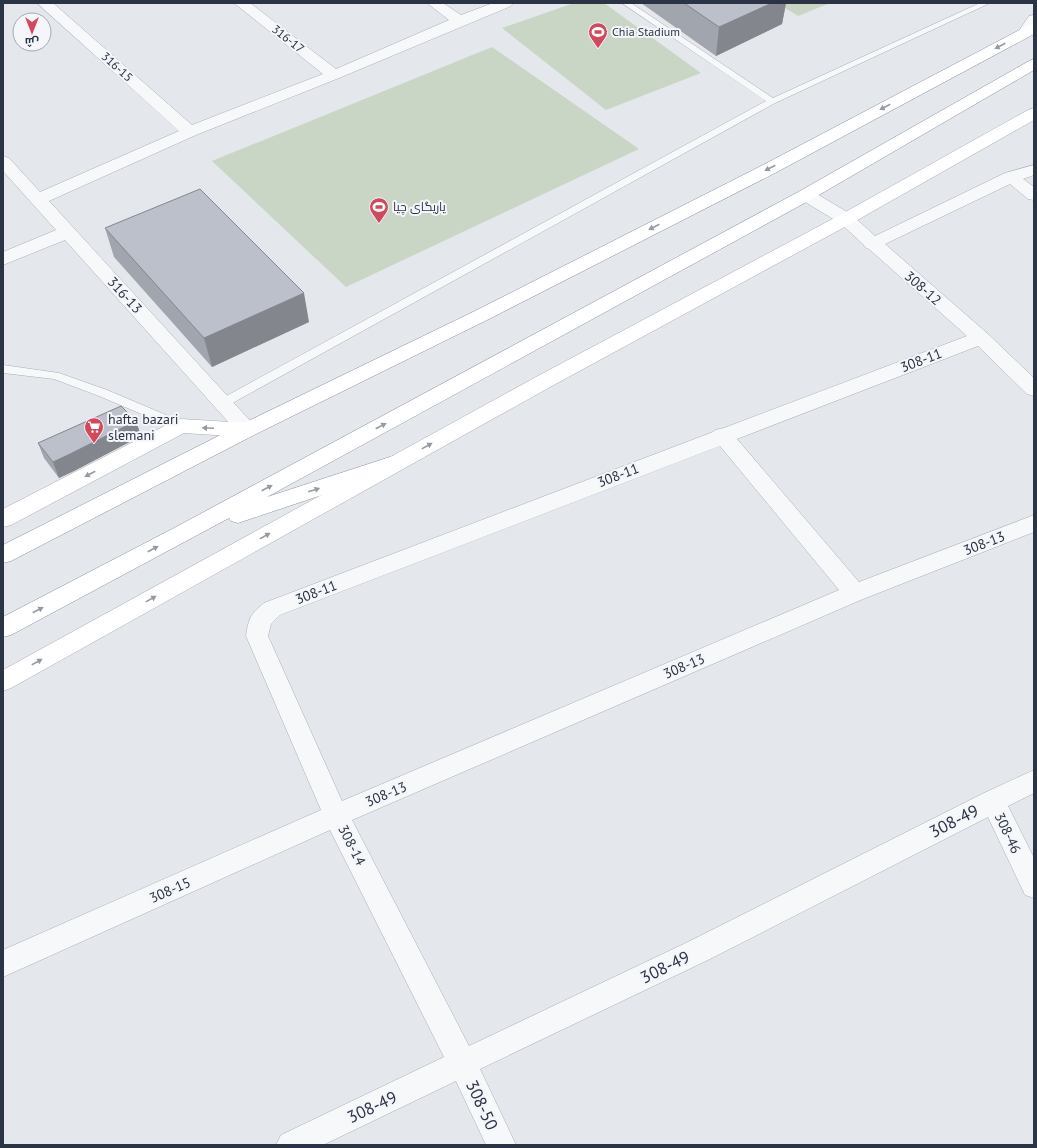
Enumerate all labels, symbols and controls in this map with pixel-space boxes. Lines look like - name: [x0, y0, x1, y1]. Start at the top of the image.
- north arrow: [12, 12, 52, 52]
- street label: 316-17: [269, 21, 308, 56]
- sports icon: Chia Stadium: [587, 21, 609, 49]
- place label: Chia Stadium: [612, 24, 680, 39]
- text: ش: [25, 35, 39, 49]
- one-way arrow: [994, 43, 1005, 49]
- street label: 316-15: [99, 49, 136, 85]
- one-way arrow: [879, 104, 891, 110]
- one-way arrow: [764, 165, 776, 171]
- sports icon: یاریگای چیا: [368, 196, 390, 224]
- place label: یاریگای چیا: [393, 199, 447, 216]
- one-way arrow: [648, 224, 660, 230]
- street label: 308-12: [901, 267, 945, 309]
- street label: 316-13: [104, 273, 146, 317]
- street label: 308-11: [898, 344, 944, 376]
- place label: hafta bazari slemani: [108, 410, 179, 444]
- supermarket icon: hafta bazari slemani: [83, 416, 105, 444]
- one-way arrow: [376, 422, 387, 429]
- one-way arrow: [202, 424, 214, 431]
- one-way arrow: [421, 442, 433, 449]
- street label: 308-11: [595, 459, 641, 491]
- one-way arrow: [84, 471, 96, 477]
- one-way arrow: [261, 484, 273, 491]
- one-way arrow: [308, 487, 320, 493]
- street label: 308-13: [961, 527, 1007, 559]
- one-way arrow: [259, 532, 270, 539]
- one-way arrow: [147, 546, 158, 552]
- street label: 308-11: [293, 576, 339, 608]
- one-way arrow: [145, 596, 157, 602]
- one-way arrow: [32, 606, 43, 613]
- street label: 308-13: [661, 649, 707, 683]
- one-way arrow: [31, 659, 43, 665]
- street label: 308-13: [363, 777, 409, 811]
- street label: 308-49: [926, 799, 982, 843]
- street label: 308-46: [991, 810, 1025, 856]
- street label: 308-14: [334, 822, 370, 869]
- street label: 308-15: [147, 873, 193, 907]
- street label: 308-49: [637, 946, 693, 988]
- street label: 308-50: [461, 1077, 503, 1133]
- street label: 308-49: [344, 1086, 400, 1128]

